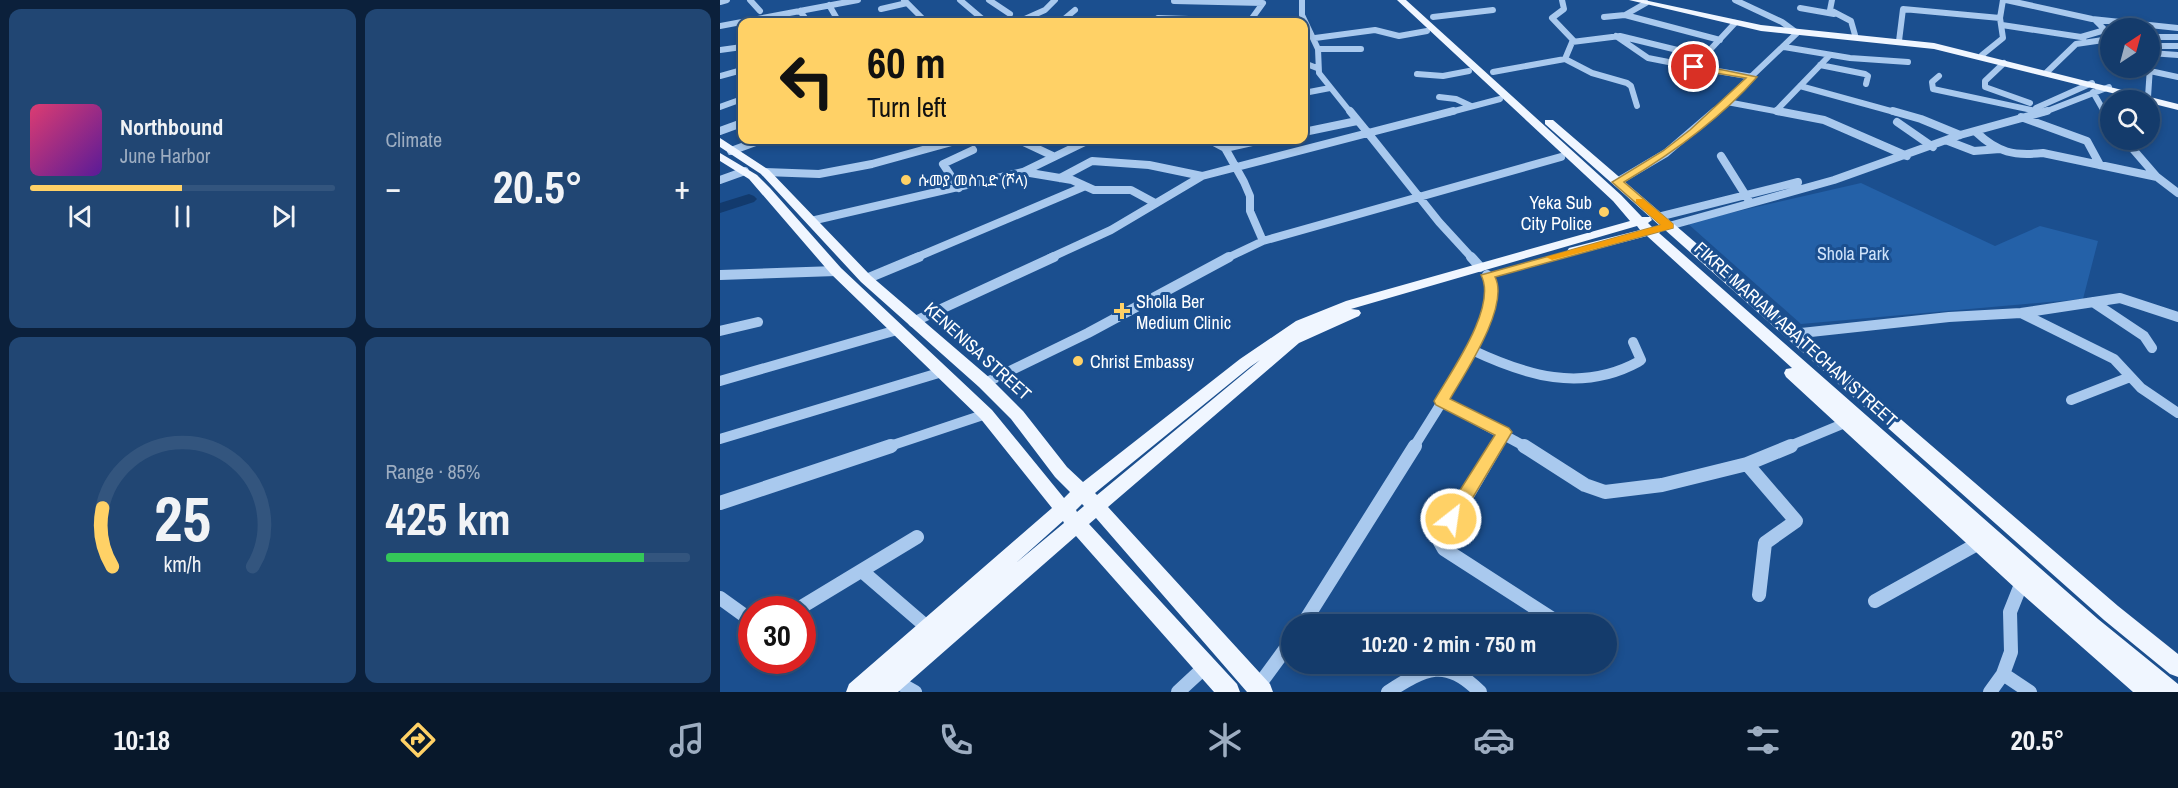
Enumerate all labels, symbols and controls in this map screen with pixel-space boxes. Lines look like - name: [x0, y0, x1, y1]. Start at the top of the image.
- north arrow: [2100, 18, 2160, 78]
- map controls: [2100, 18, 2160, 150]
- text: 60 m: [867, 35, 946, 91]
- pin: [1668, 41, 1719, 92]
- icon: left: [768, 42, 846, 120]
- icon: arrive: [1677, 50, 1710, 83]
- text: Turn left: [867, 89, 946, 125]
- button: search: [2100, 90, 2160, 150]
- text: Northbound: [120, 112, 223, 142]
- text: Climate: [386, 126, 442, 153]
- text: June Harbor: [120, 142, 210, 169]
- text: 20.5°: [493, 156, 583, 217]
- text: −: [386, 165, 401, 209]
- text: +: [674, 165, 690, 209]
- place label: ሱመያ መስጊድ (ሾላ): [918, 170, 1028, 191]
- marker: ሱመያ መስጊድ (ሾላ): [899, 173, 913, 187]
- place label: Yeka Sub City Police: [1521, 190, 1592, 236]
- icon: previous: [64, 200, 97, 233]
- icon: pause: [166, 200, 199, 233]
- icon: next: [267, 200, 300, 233]
- marker: Yeka Sub City Police: [1597, 205, 1611, 219]
- street label: FIKRE MARIAM ABA TECHAN STREET: [1689, 236, 1903, 432]
- park label: Shola Park: [1817, 241, 1890, 266]
- place label: Sholla Ber Medium Clinic: [1136, 289, 1231, 335]
- street label: KENENISA STREET: [919, 296, 1037, 406]
- marker: Sholla Ber Medium Clinic: [1113, 302, 1131, 320]
- place label: Christ Embassy: [1090, 349, 1195, 374]
- marker: Christ Embassy: [1071, 354, 1085, 368]
- text: Range · 85%: [386, 458, 480, 485]
- text: 25: [154, 476, 211, 560]
- position arrow: [1419, 487, 1483, 551]
- text: 425 km: [386, 488, 511, 549]
- text: km/h: [163, 550, 201, 579]
- speed limit sign: 30: [738, 596, 816, 674]
- text: 10:20 · 2 min · 750 m: [1362, 629, 1536, 659]
- icon: directions: [397, 719, 439, 761]
- icon: music: [666, 719, 708, 761]
- icon: phone: [935, 719, 977, 761]
- icon: climate: [1204, 719, 1246, 761]
- icon: car: [1473, 719, 1515, 761]
- icon: filters: [1742, 719, 1784, 761]
- text: 10:18: [113, 722, 170, 758]
- text: 20.5°: [2011, 722, 2064, 758]

